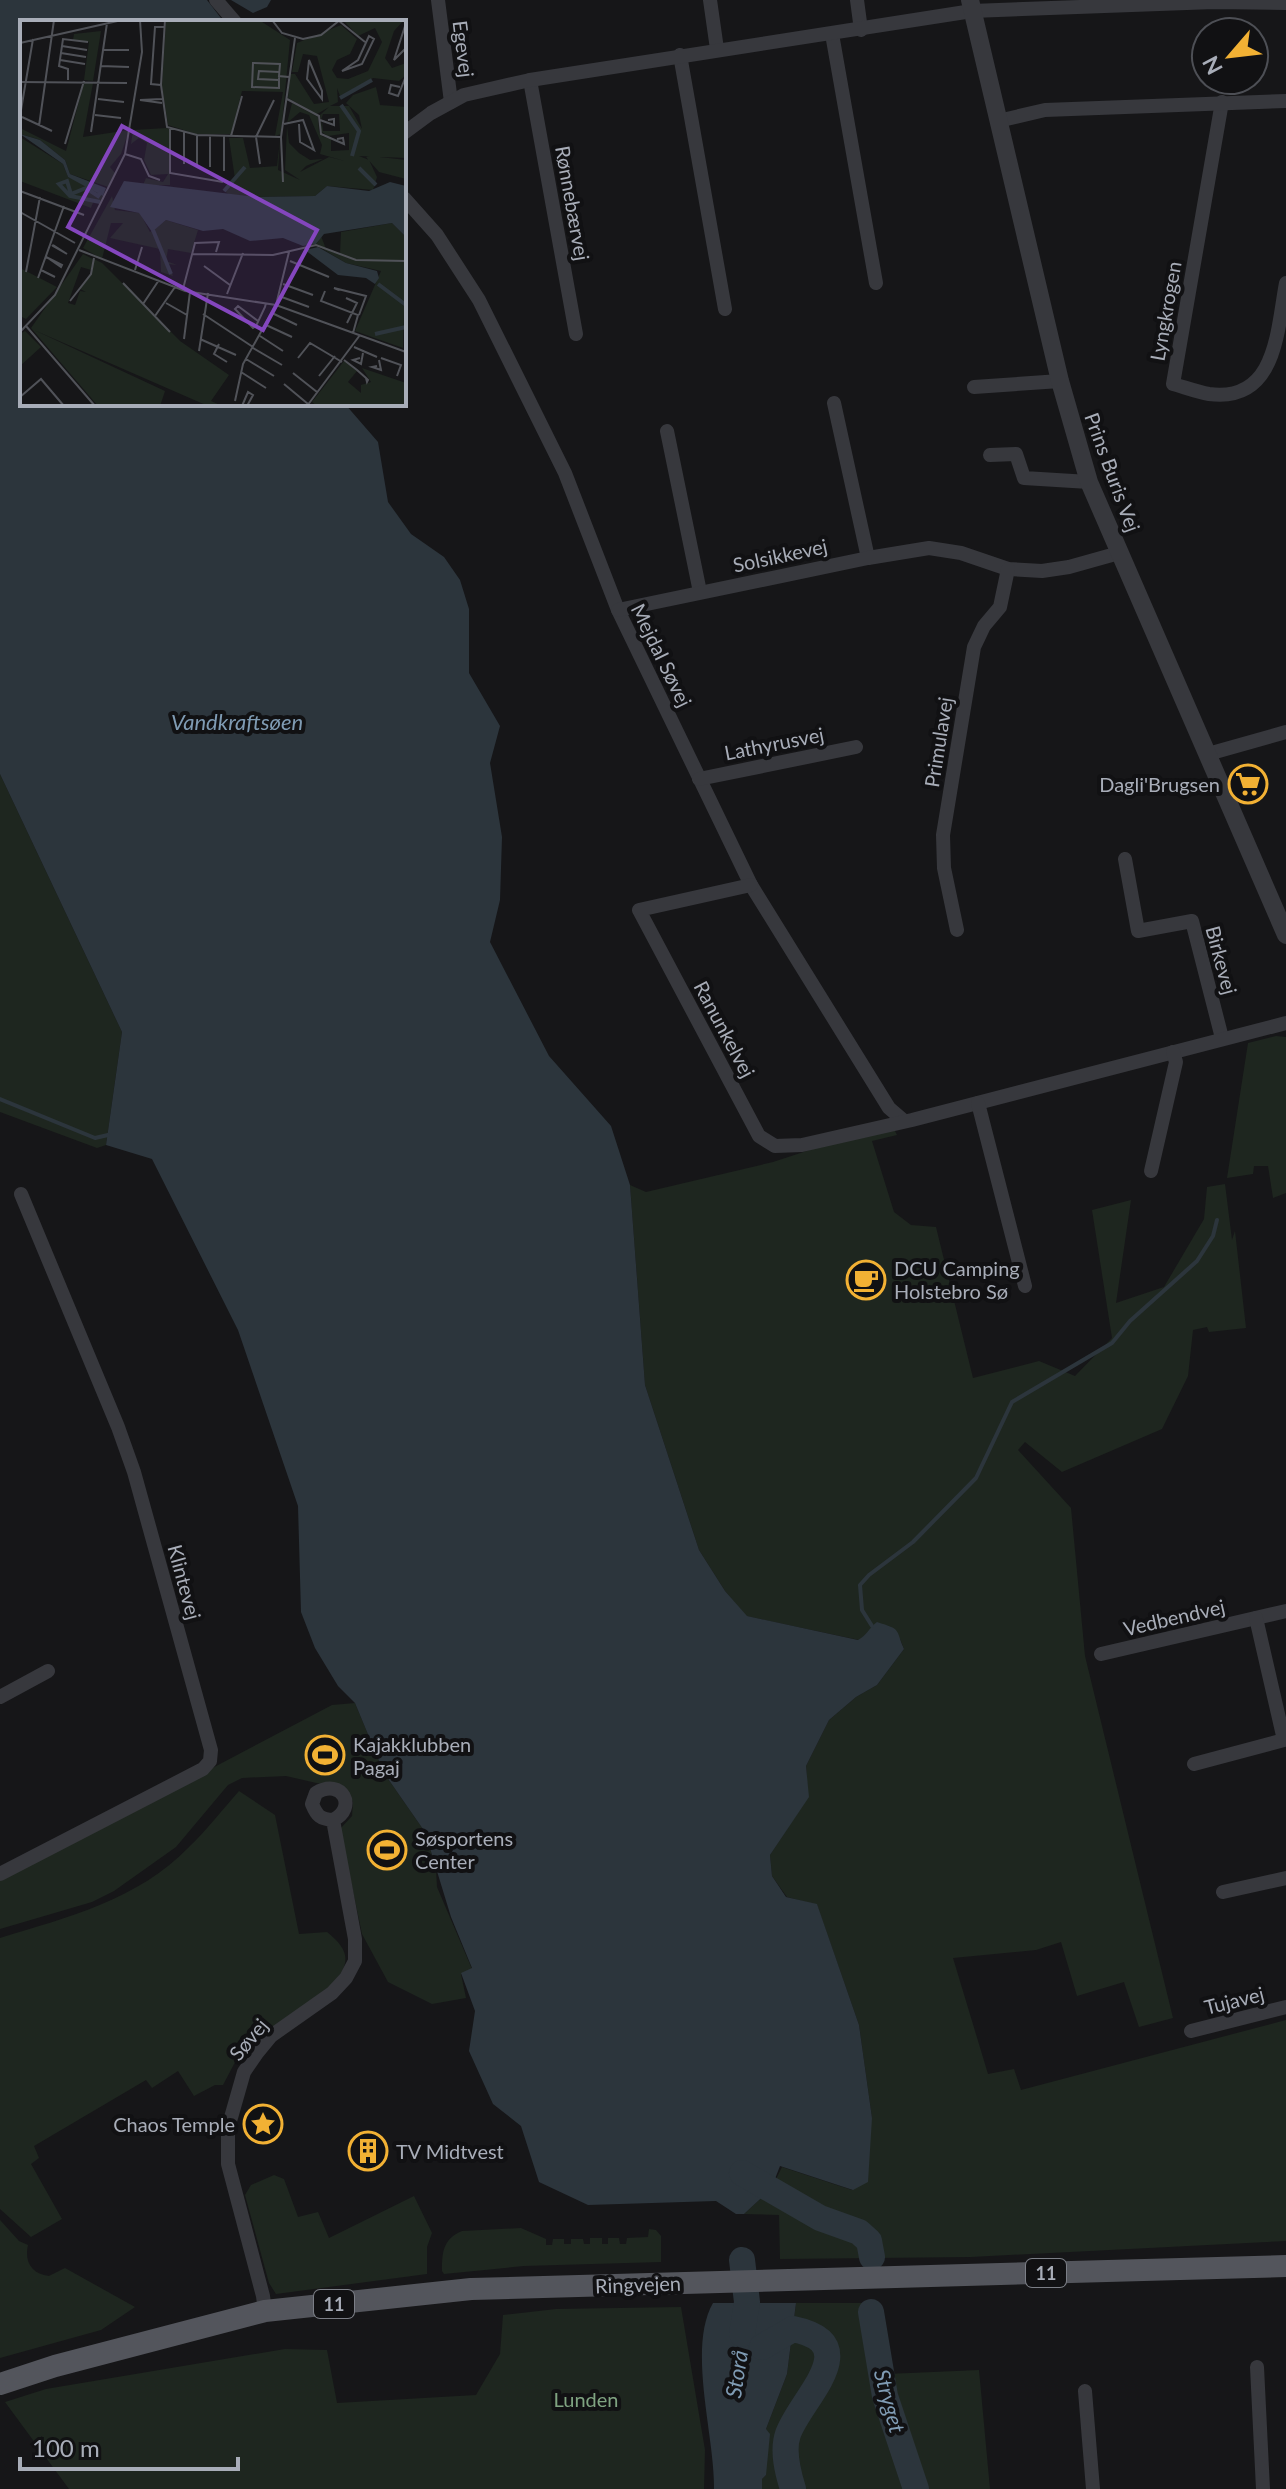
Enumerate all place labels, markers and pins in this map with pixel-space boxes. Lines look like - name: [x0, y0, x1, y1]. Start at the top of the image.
- supermarket icon: Dagli'Brugsen: [1227, 763, 1269, 805]
- place label: Dagli'Brugsen: [1099, 772, 1220, 796]
- place label: DCU Camping Holstebro Sø: [894, 1256, 1020, 1303]
- cafe icon: DCU Camping Holstebro Sø: [845, 1259, 887, 1301]
- place label: Kajakklubben Pagaj: [353, 1732, 471, 1779]
- sports icon: Kajakklubben Pagaj: [304, 1734, 346, 1776]
- place label: Søsportens Center: [415, 1826, 513, 1873]
- sports icon: Søsportens Center: [366, 1829, 408, 1871]
- place icon: Chaos Temple: [242, 2103, 284, 2145]
- place label: Chaos Temple: [113, 2112, 235, 2136]
- building icon: TV Midtvest: [347, 2130, 389, 2172]
- place label: TV Midtvest: [396, 2139, 504, 2163]

